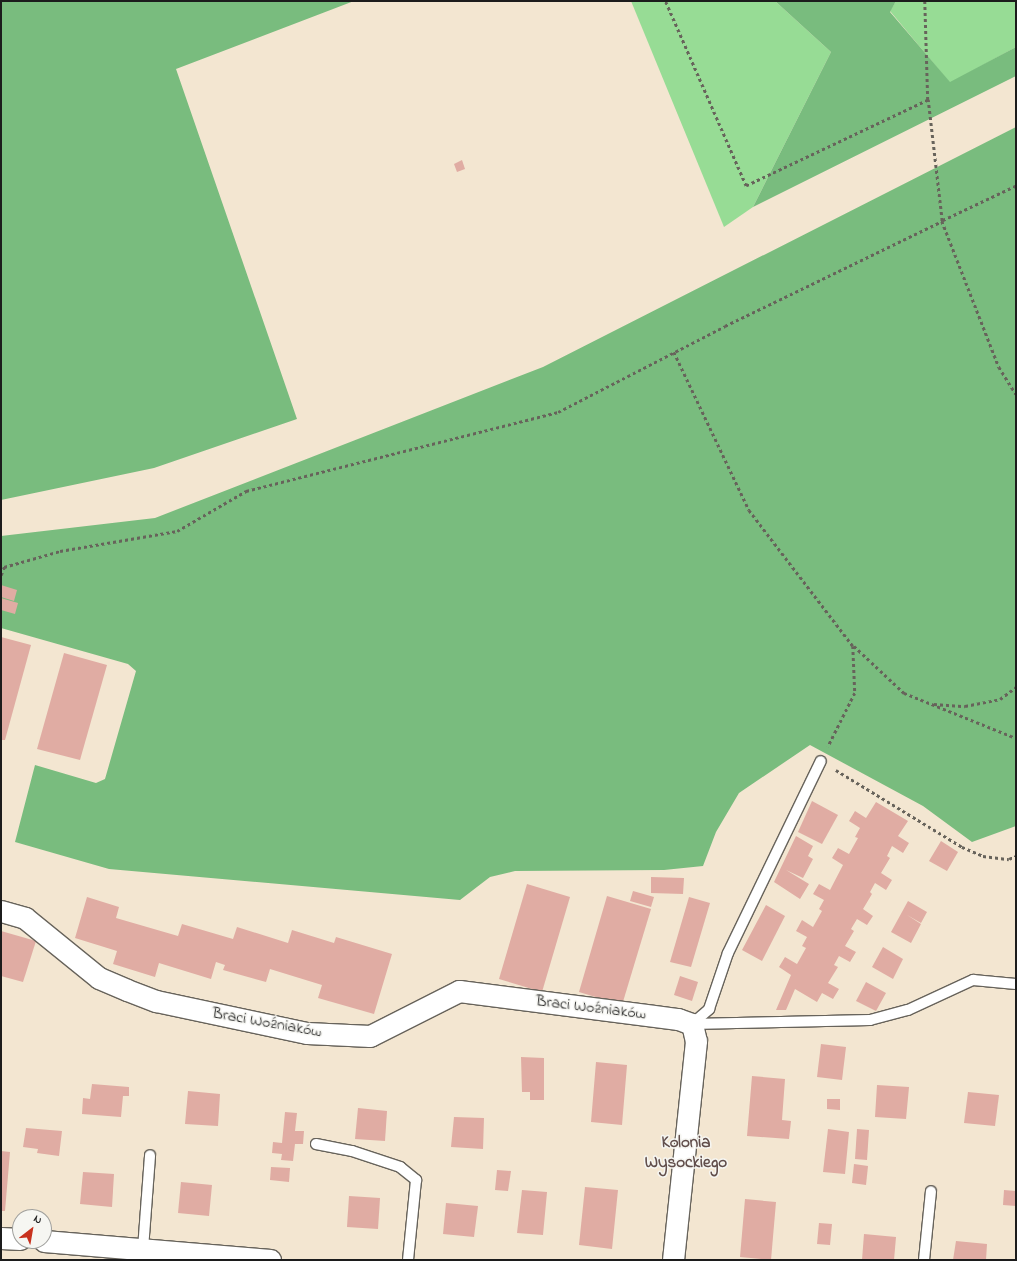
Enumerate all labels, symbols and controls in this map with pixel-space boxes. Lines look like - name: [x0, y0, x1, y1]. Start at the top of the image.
- street label: Braci Woźniaków: [535, 992, 647, 1024]
- street label: Braci Woźniaków: [211, 1004, 323, 1042]
- district label: Kolonia Wysockiego: [645, 1133, 727, 1173]
- north arrow: [12, 1209, 52, 1249]
- text: N: [30, 1211, 45, 1228]

